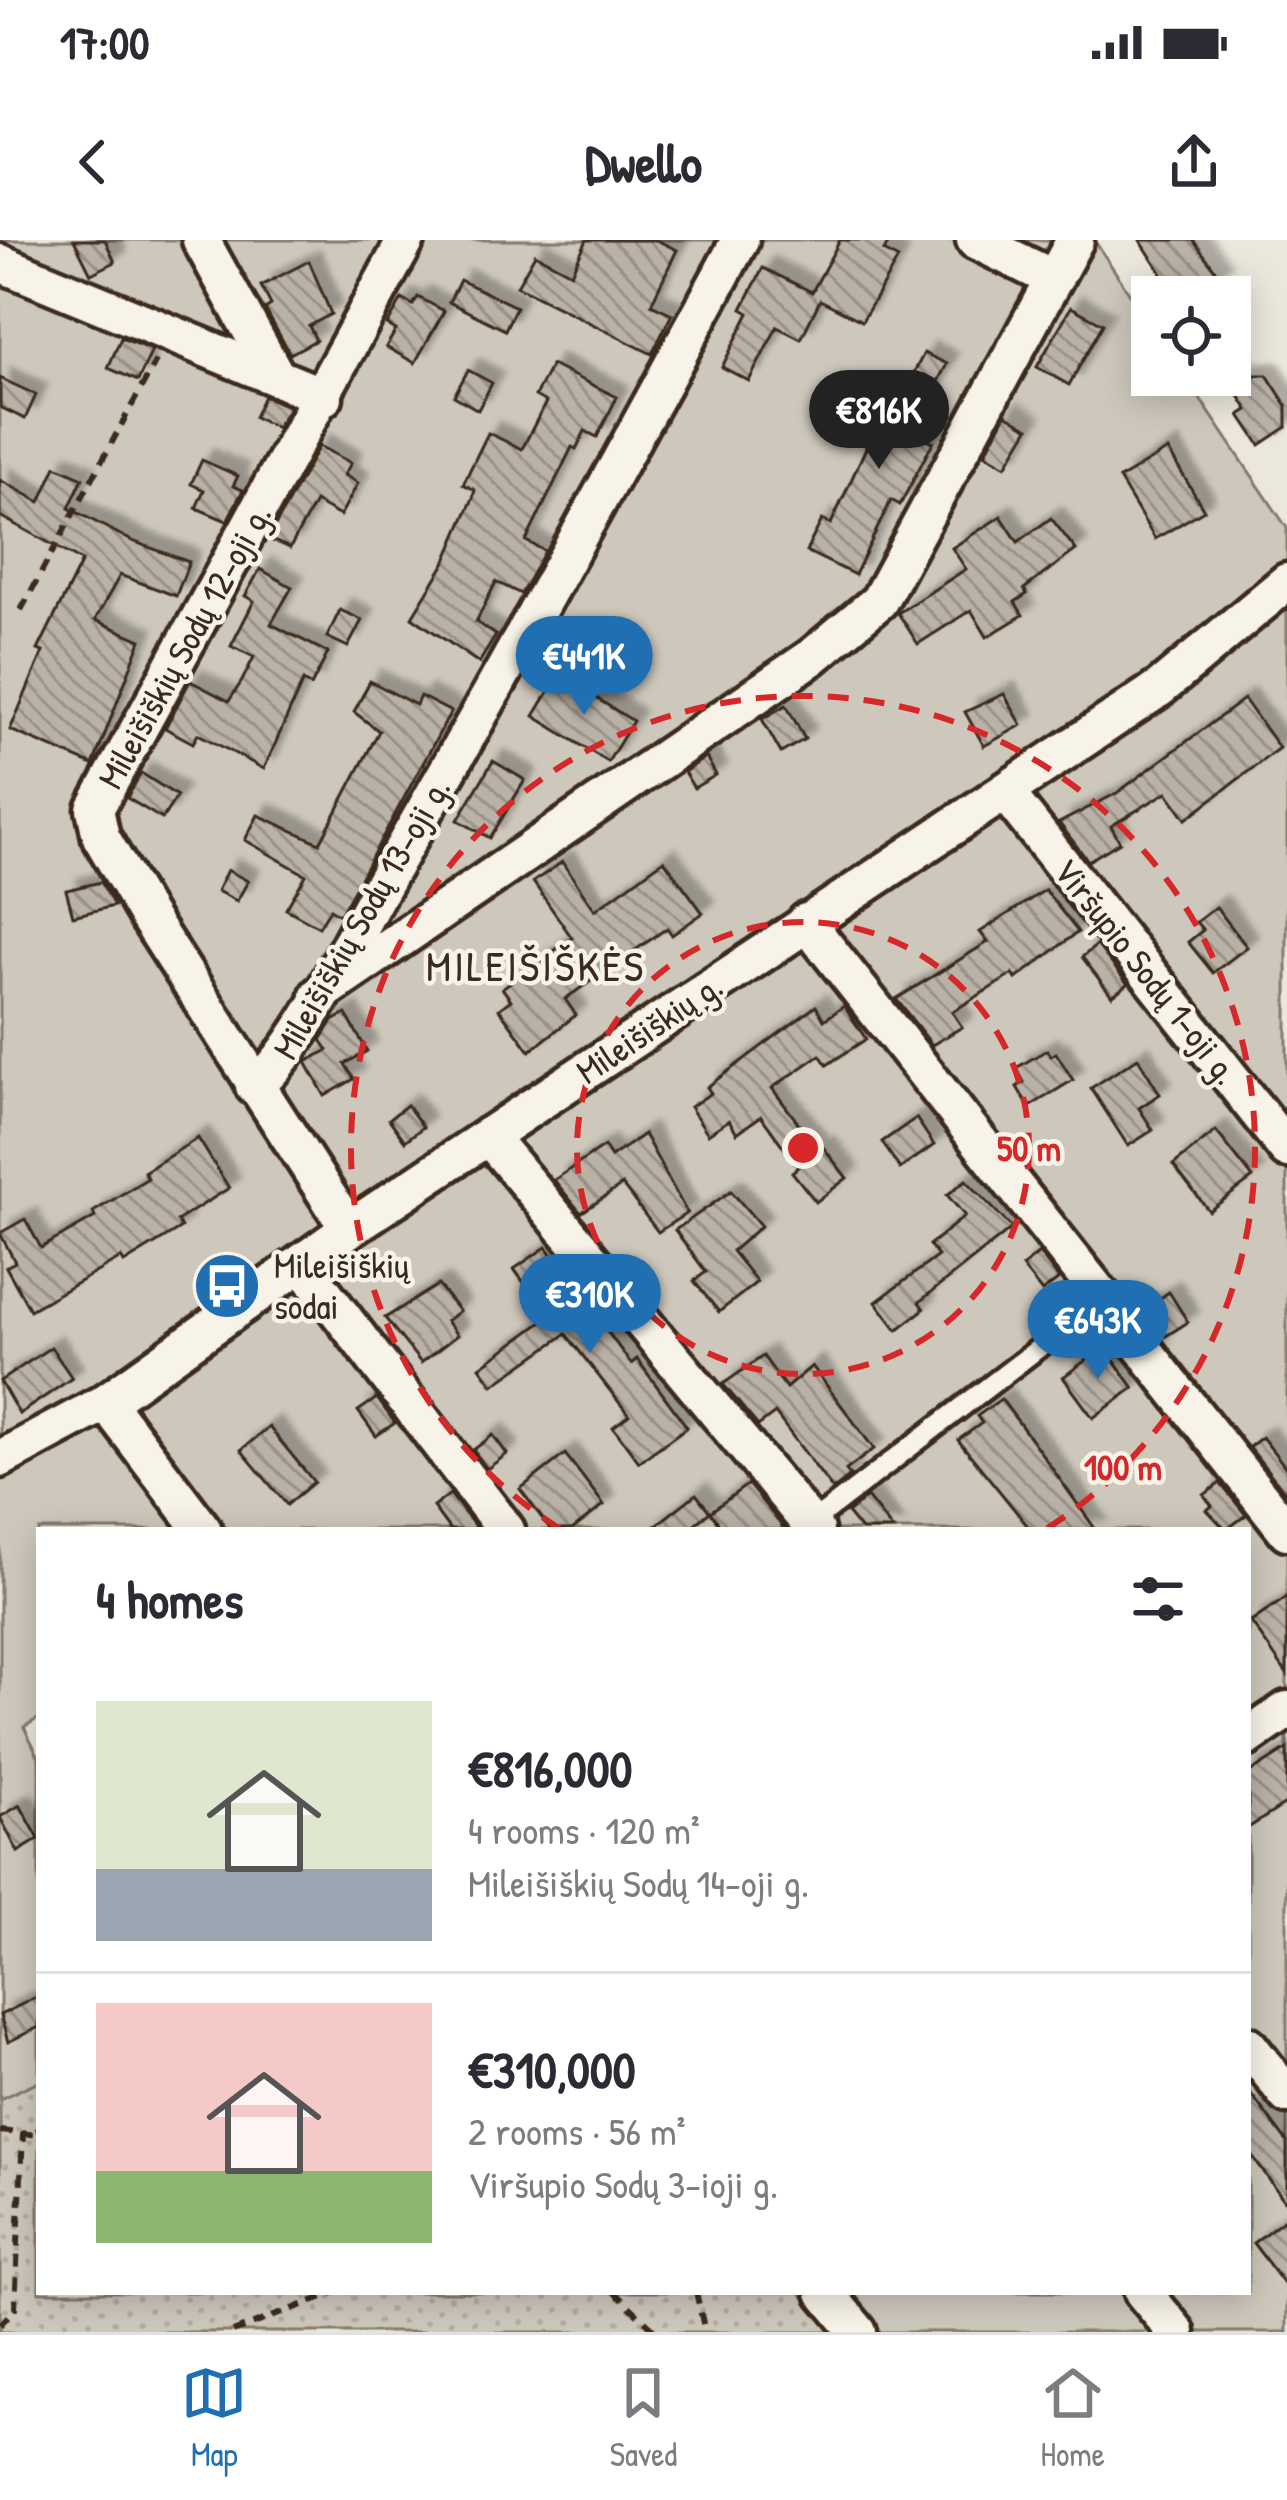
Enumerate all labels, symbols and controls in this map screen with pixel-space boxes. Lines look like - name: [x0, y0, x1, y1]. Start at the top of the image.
- text: 17:00: [60, 12, 149, 73]
- text: Dwello: [585, 126, 702, 199]
- icon: back: [60, 129, 126, 195]
- icon: share: [1161, 129, 1227, 195]
- map controls: [1131, 276, 1251, 396]
- button: locate: [1131, 276, 1251, 396]
- pin: €816K: [795, 370, 963, 472]
- text: €816K: [836, 382, 922, 435]
- street label: Mileišiškių Sodų 12-oji g.: [85, 495, 282, 797]
- pin: €441K: [500, 616, 668, 718]
- text: €441K: [543, 628, 625, 681]
- street label: Mileišiškių Sodų 13-oji g.: [260, 768, 461, 1067]
- street label: Viršupio Sodų 1-oji g.: [1043, 847, 1251, 1094]
- district label: MILEIŠIŠKĖS: [426, 937, 646, 994]
- street label: Mileišiškių g.: [566, 961, 732, 1094]
- text: 50 m: [997, 1123, 1061, 1172]
- centre of rings: [782, 1127, 824, 1169]
- place label: Mileišiškių sodai: [274, 1240, 411, 1330]
- bus stop icon: Mileišiškių sodai: [192, 1251, 262, 1321]
- pin: €310K: [506, 1254, 674, 1356]
- text: €310K: [546, 1266, 634, 1319]
- pin: €643K: [1014, 1280, 1182, 1382]
- text: €643K: [1055, 1292, 1141, 1345]
- text: 100 m: [1084, 1442, 1162, 1491]
- text: 4 homes: [96, 1565, 243, 1634]
- icon: filters: [1125, 1566, 1191, 1632]
- text: €816,000: [468, 1734, 632, 1803]
- icon: home: [192, 1749, 336, 1893]
- text: 4 rooms · 120 m²: [468, 1803, 700, 1856]
- text: Mileišiškių Sodų 14-oji g.: [468, 1856, 809, 1909]
- text: €310,000: [468, 2035, 636, 2104]
- icon: home: [192, 2051, 336, 2195]
- text: 2 rooms · 56 m²: [468, 2104, 685, 2157]
- text: Viršupio Sodų 3-ioji g.: [468, 2157, 778, 2210]
- tab: Map: [181, 2360, 247, 2476]
- tab: Saved: [610, 2360, 677, 2476]
- tab: Home: [1040, 2360, 1106, 2476]

